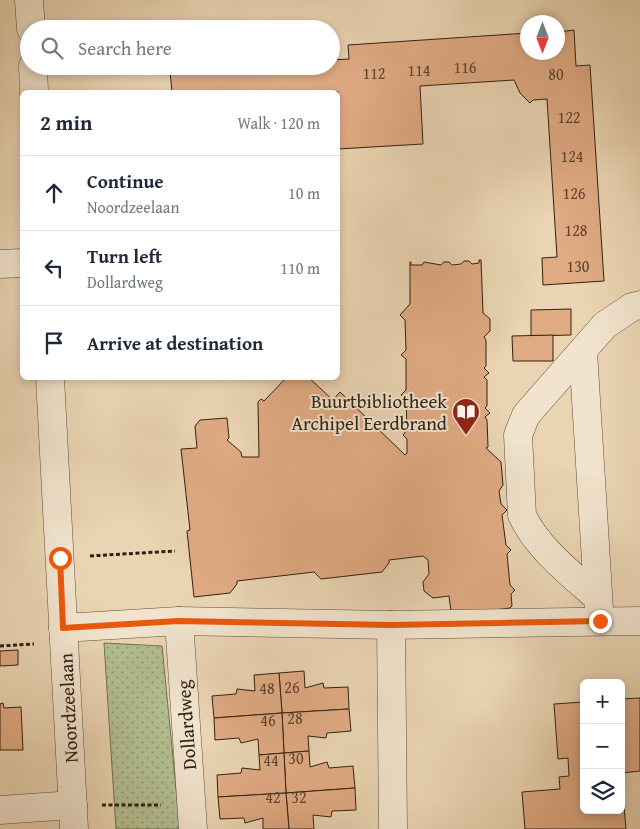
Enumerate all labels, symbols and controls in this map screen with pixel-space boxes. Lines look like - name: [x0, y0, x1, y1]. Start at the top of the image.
- north arrow: [520, 15, 565, 60]
- search box: [20, 20, 340, 75]
- icon: search: [38, 34, 66, 62]
- text: Search here: [78, 34, 172, 62]
- house number: 116: [453, 55, 477, 79]
- house number: 114: [407, 58, 431, 82]
- house number: 112: [362, 61, 386, 85]
- house number: 80: [548, 62, 564, 86]
- house number: 122: [557, 105, 581, 129]
- text: 2 min: [40, 107, 92, 138]
- text: Walk · 120 m: [237, 111, 320, 135]
- house number: 124: [560, 144, 584, 168]
- text: Continue: [87, 167, 164, 195]
- icon: ahead: [40, 179, 68, 207]
- text: 10 m: [288, 181, 320, 205]
- house number: 126: [562, 181, 586, 205]
- text: Noordzeelaan: [87, 195, 179, 219]
- house number: 128: [564, 218, 588, 242]
- text: Turn left: [87, 242, 162, 270]
- icon: left: [40, 254, 68, 282]
- house number: 130: [566, 254, 590, 278]
- text: 110 m: [280, 256, 320, 280]
- text: Dollardweg: [87, 270, 163, 294]
- icon: arrive: [40, 329, 68, 357]
- text: Arrive at destination: [87, 329, 263, 357]
- place label: Buurtbibliotheek Archipel Eerdbrand: [292, 387, 448, 437]
- library icon: Buurtbibliotheek Archipel Eerdbrand: [451, 397, 481, 436]
- route start: [49, 547, 72, 570]
- route end: [589, 610, 612, 633]
- street label: Noordzeelaan: [51, 652, 85, 764]
- house number: 26: [284, 675, 300, 699]
- house number: 48: [259, 676, 275, 700]
- street label: Dollardweg: [169, 679, 203, 771]
- map controls: [580, 679, 625, 814]
- button: +: [580, 679, 625, 724]
- house number: 28: [287, 706, 303, 730]
- house number: 46: [260, 708, 276, 732]
- button: −: [580, 724, 625, 769]
- house number: 30: [288, 746, 304, 770]
- house number: 44: [263, 748, 279, 772]
- button: layers: [580, 769, 625, 814]
- house number: 42: [265, 785, 281, 809]
- house number: 32: [291, 785, 307, 809]

